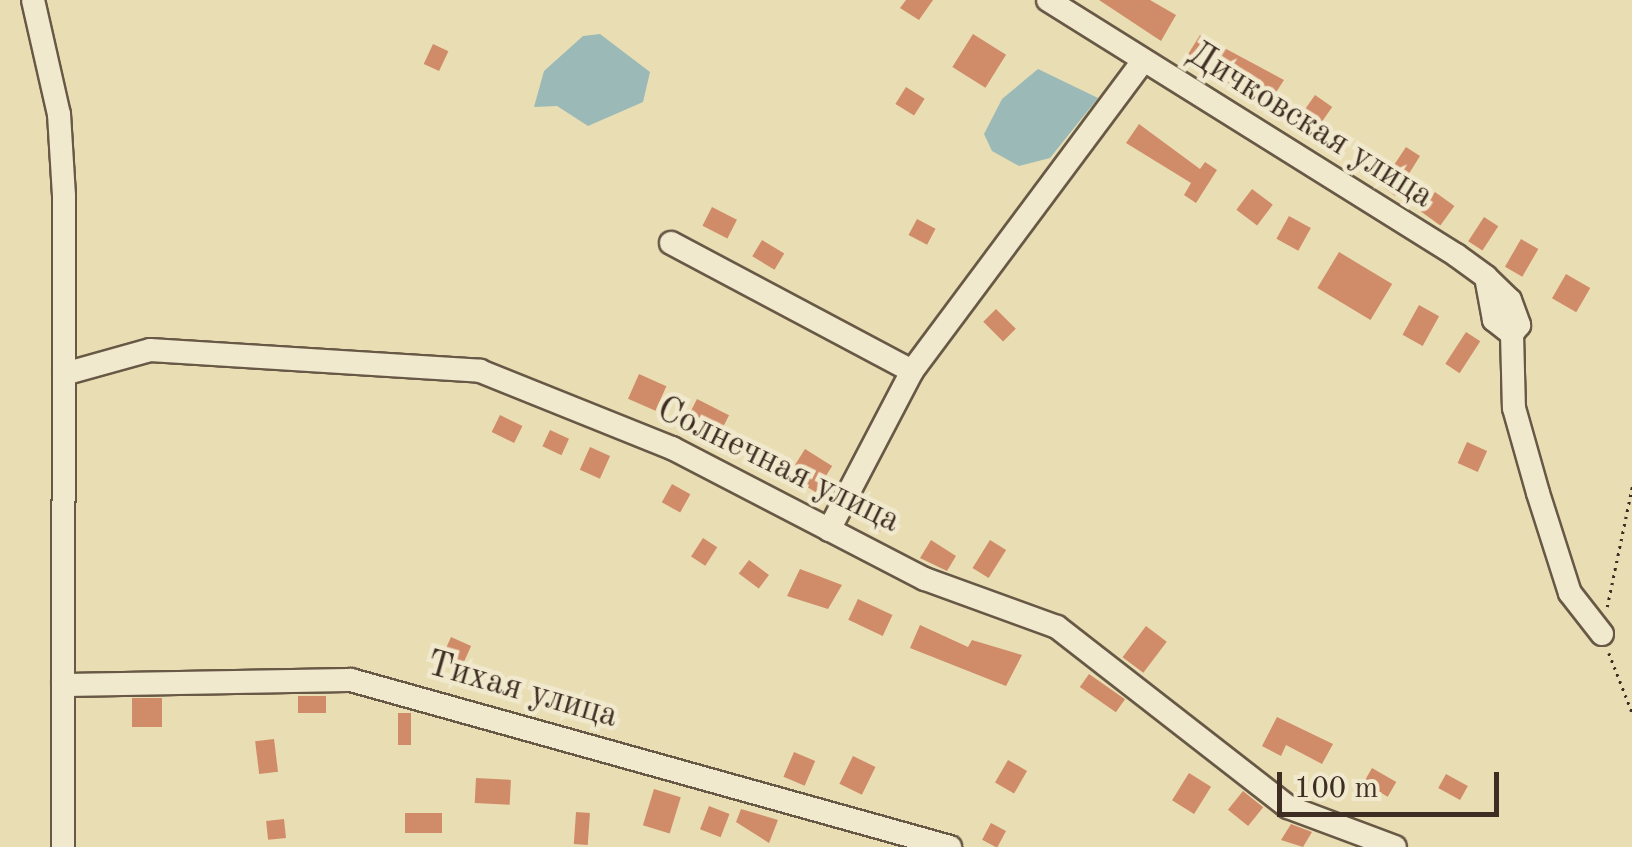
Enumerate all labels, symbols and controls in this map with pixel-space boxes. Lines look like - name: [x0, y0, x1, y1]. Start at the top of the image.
- street label: Дичковская улица: [1179, 34, 1441, 218]
- street label: Солнечная улица: [650, 389, 906, 543]
- street label: Тихая улица: [422, 644, 622, 738]
- scale bar: [1282, 752, 1504, 814]
- text: 100 m: [1294, 774, 1378, 804]

